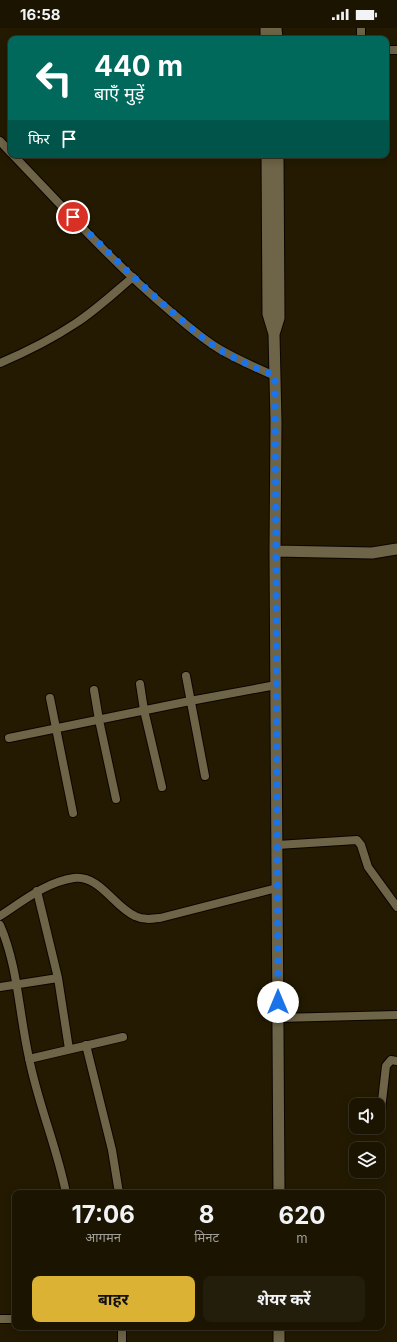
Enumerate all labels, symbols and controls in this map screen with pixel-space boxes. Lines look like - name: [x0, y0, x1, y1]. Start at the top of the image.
- text: 16:58: [20, 5, 61, 24]
- text: 440 m: [94, 49, 183, 83]
- icon: left: [28, 52, 80, 104]
- text: बाएँ मुड़ें: [94, 83, 144, 104]
- icon: arrive: [58, 128, 80, 150]
- text: फिर: [28, 129, 50, 148]
- pin: [56, 200, 90, 234]
- icon: arrive: [62, 206, 84, 228]
- position arrow: [257, 981, 299, 1023]
- map controls: [349, 1098, 385, 1178]
- button: sound: [349, 1098, 385, 1134]
- button: layers: [349, 1142, 385, 1178]
- text: 17:06: [71, 1200, 135, 1229]
- text: 8: [199, 1200, 214, 1229]
- text: 620: [279, 1201, 326, 1230]
- text: आगमन: [85, 1229, 121, 1245]
- text: मिनट: [194, 1229, 219, 1245]
- text: m: [296, 1230, 308, 1246]
- button: बाहर: [32, 1276, 195, 1322]
- button: शेयर करें: [203, 1276, 365, 1322]

